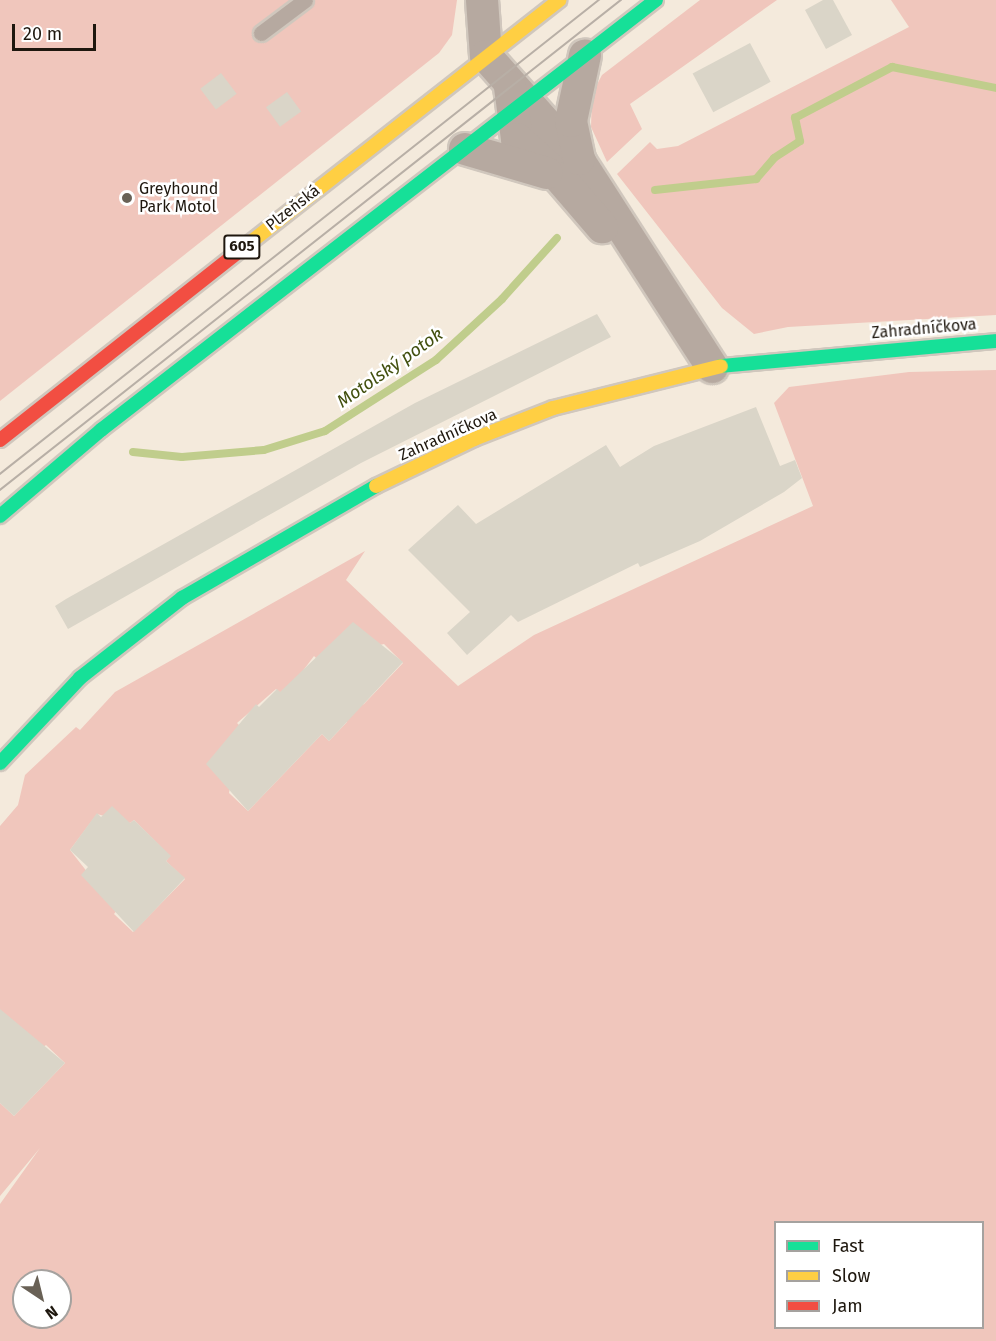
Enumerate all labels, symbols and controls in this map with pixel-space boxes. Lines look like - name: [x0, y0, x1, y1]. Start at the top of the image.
- scale bar: [15, 12, 99, 50]
- text: 20 m: [23, 23, 62, 45]
- place label: Greyhound Park Motol: [139, 179, 218, 217]
- street label: Plzeňská: [262, 181, 324, 235]
- marker: Greyhound Park Motol: [120, 191, 134, 205]
- road number: 605: [222, 235, 262, 259]
- street label: Zahradníčkova: [871, 315, 977, 343]
- water label: Motolský potok: [333, 323, 447, 413]
- street label: Zahradníčkova: [396, 405, 500, 465]
- legend: [774, 1221, 984, 1329]
- text: Fast: [832, 1235, 864, 1257]
- text: Slow: [832, 1265, 870, 1287]
- north arrow: [12, 1269, 72, 1329]
- text: Jam: [832, 1295, 863, 1317]
- text: N: [42, 1302, 61, 1323]

